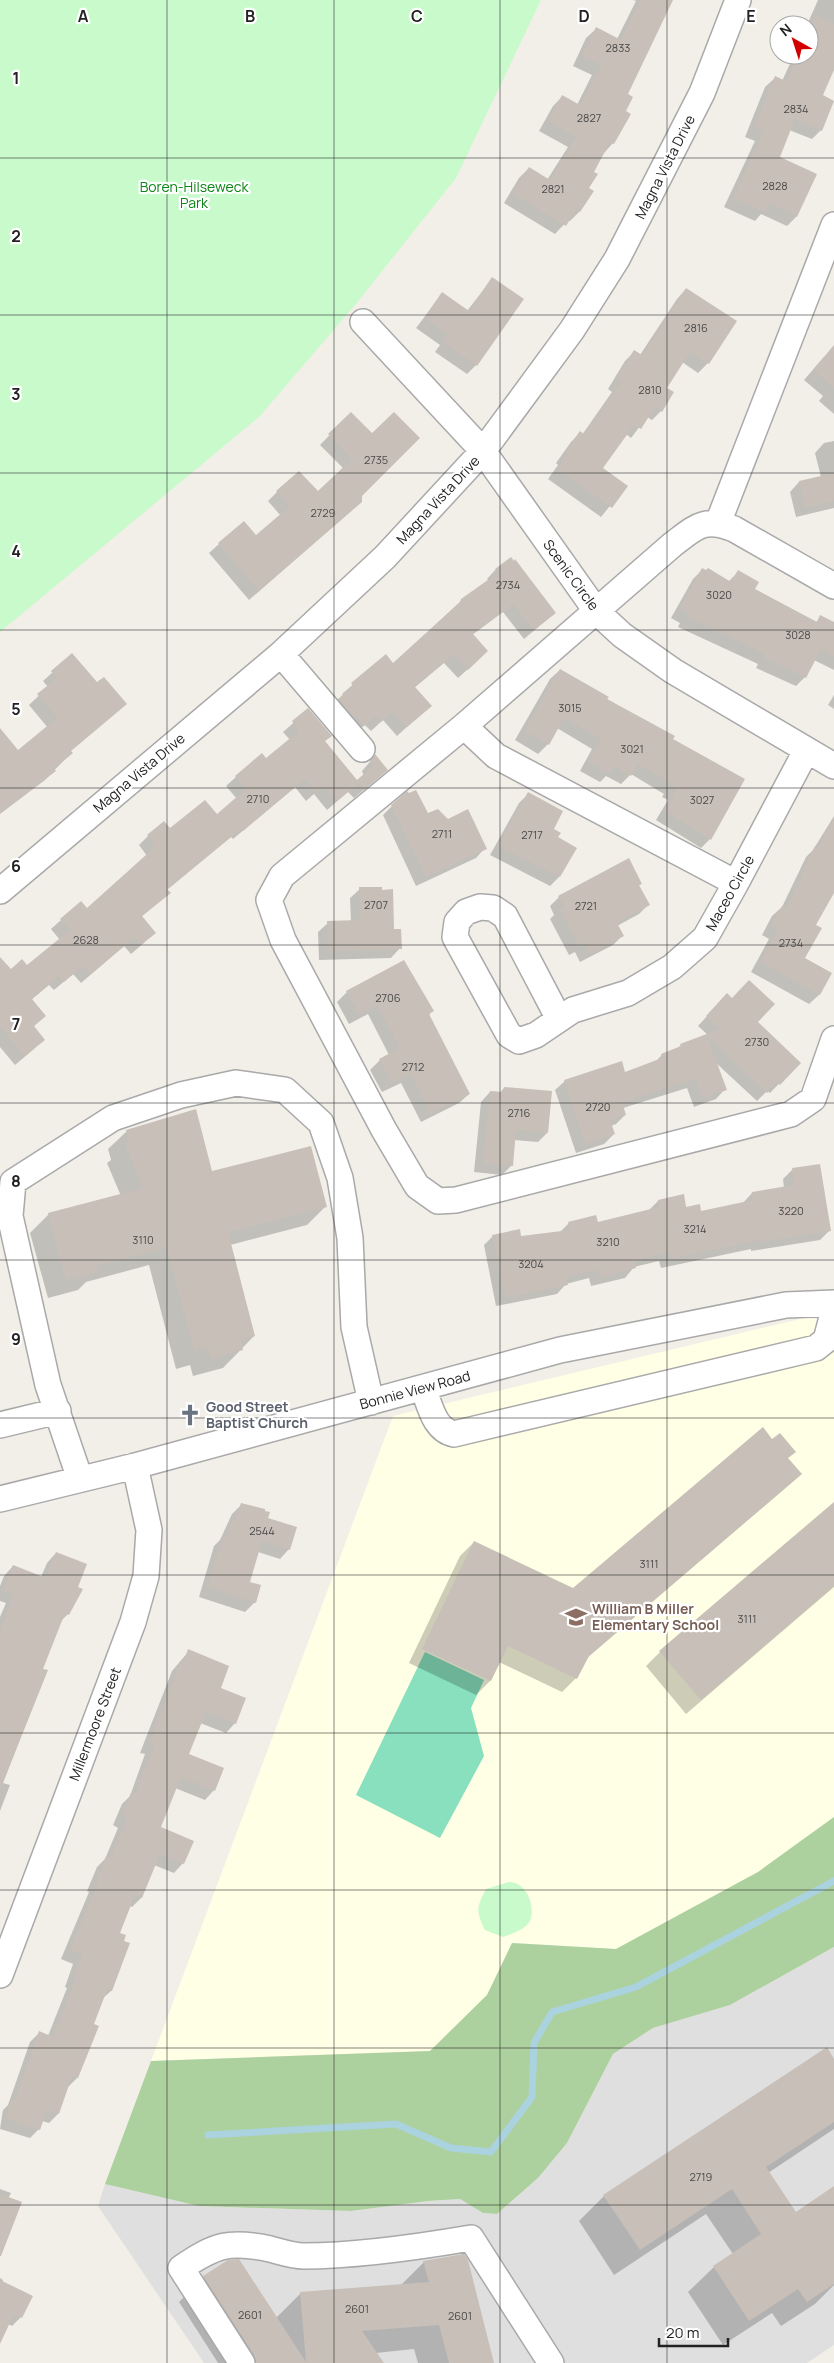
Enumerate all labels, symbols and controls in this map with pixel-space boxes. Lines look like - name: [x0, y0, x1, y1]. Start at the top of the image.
- text: A: [78, 5, 89, 27]
- text: B: [245, 5, 255, 27]
- text: C: [411, 5, 423, 27]
- text: D: [578, 5, 590, 27]
- text: E: [746, 5, 756, 27]
- north arrow: [769, 15, 819, 65]
- text: N: [776, 19, 795, 40]
- house number: 2833: [606, 40, 630, 55]
- text: 1: [12, 67, 20, 89]
- house number: 2834: [783, 101, 809, 116]
- house number: 2827: [577, 110, 601, 125]
- street label: Magna Vista Drive: [630, 111, 699, 222]
- park label: Boren-Hilseweck Park: [140, 177, 249, 212]
- house number: 2828: [762, 178, 788, 193]
- house number: 2821: [541, 181, 565, 196]
- text: 2: [11, 225, 21, 247]
- house number: 2816: [684, 320, 708, 335]
- house number: 2810: [638, 382, 662, 397]
- text: 3: [11, 383, 21, 405]
- street label: Magna Vista Drive: [392, 451, 484, 548]
- house number: 2735: [364, 452, 388, 467]
- house number: 2729: [311, 505, 336, 520]
- street label: Scenic Circle: [539, 535, 604, 614]
- text: 4: [11, 540, 21, 562]
- house number: 2734: [496, 577, 520, 592]
- house number: 3020: [706, 587, 732, 602]
- house number: 3028: [785, 627, 811, 642]
- text: 5: [11, 698, 21, 720]
- house number: 3015: [558, 700, 582, 715]
- street label: Magna Vista Drive: [89, 729, 189, 817]
- house number: 3021: [620, 741, 644, 756]
- house number: 2710: [247, 791, 269, 806]
- house number: 3027: [690, 792, 714, 807]
- house number: 2711: [432, 826, 452, 841]
- house number: 2717: [521, 827, 543, 842]
- street label: Maceo Circle: [701, 852, 758, 934]
- text: 6: [11, 855, 21, 877]
- house number: 2707: [364, 897, 388, 912]
- house number: 2721: [575, 898, 597, 913]
- house number: 2628: [73, 932, 99, 947]
- house number: 2734: [779, 935, 803, 950]
- house number: 2706: [375, 990, 401, 1005]
- text: 7: [12, 1013, 20, 1035]
- house number: 2730: [745, 1034, 769, 1049]
- house number: 2712: [402, 1059, 424, 1074]
- house number: 2720: [586, 1099, 610, 1114]
- house number: 2716: [508, 1105, 531, 1120]
- text: 8: [11, 1170, 21, 1192]
- house number: 3220: [778, 1203, 804, 1218]
- house number: 3214: [683, 1221, 707, 1236]
- house number: 3110: [132, 1232, 154, 1247]
- house number: 3210: [596, 1234, 620, 1249]
- house number: 3204: [518, 1256, 544, 1271]
- text: 9: [11, 1328, 21, 1350]
- street label: Bonnie View Road: [357, 1366, 472, 1413]
- place label: Good Street Baptist Church: [206, 1397, 308, 1432]
- church icon: Good Street Baptist Church: [177, 1402, 203, 1428]
- house number: 2544: [249, 1523, 275, 1538]
- house number: 3111: [640, 1556, 658, 1571]
- place label: William B Miller Elementary School: [592, 1599, 719, 1634]
- school or university icon: William B Miller Elementary School: [563, 1604, 589, 1630]
- house number: 3111: [738, 1611, 756, 1626]
- street label: Millermoore Street: [64, 1664, 125, 1783]
- house number: 2719: [690, 2169, 713, 2184]
- house number: 2601: [345, 2301, 369, 2316]
- house number: 2601: [238, 2307, 262, 2322]
- house number: 2601: [448, 2308, 472, 2323]
- scale bar: [659, 2316, 728, 2348]
- text: 20 m: [666, 2322, 699, 2343]

